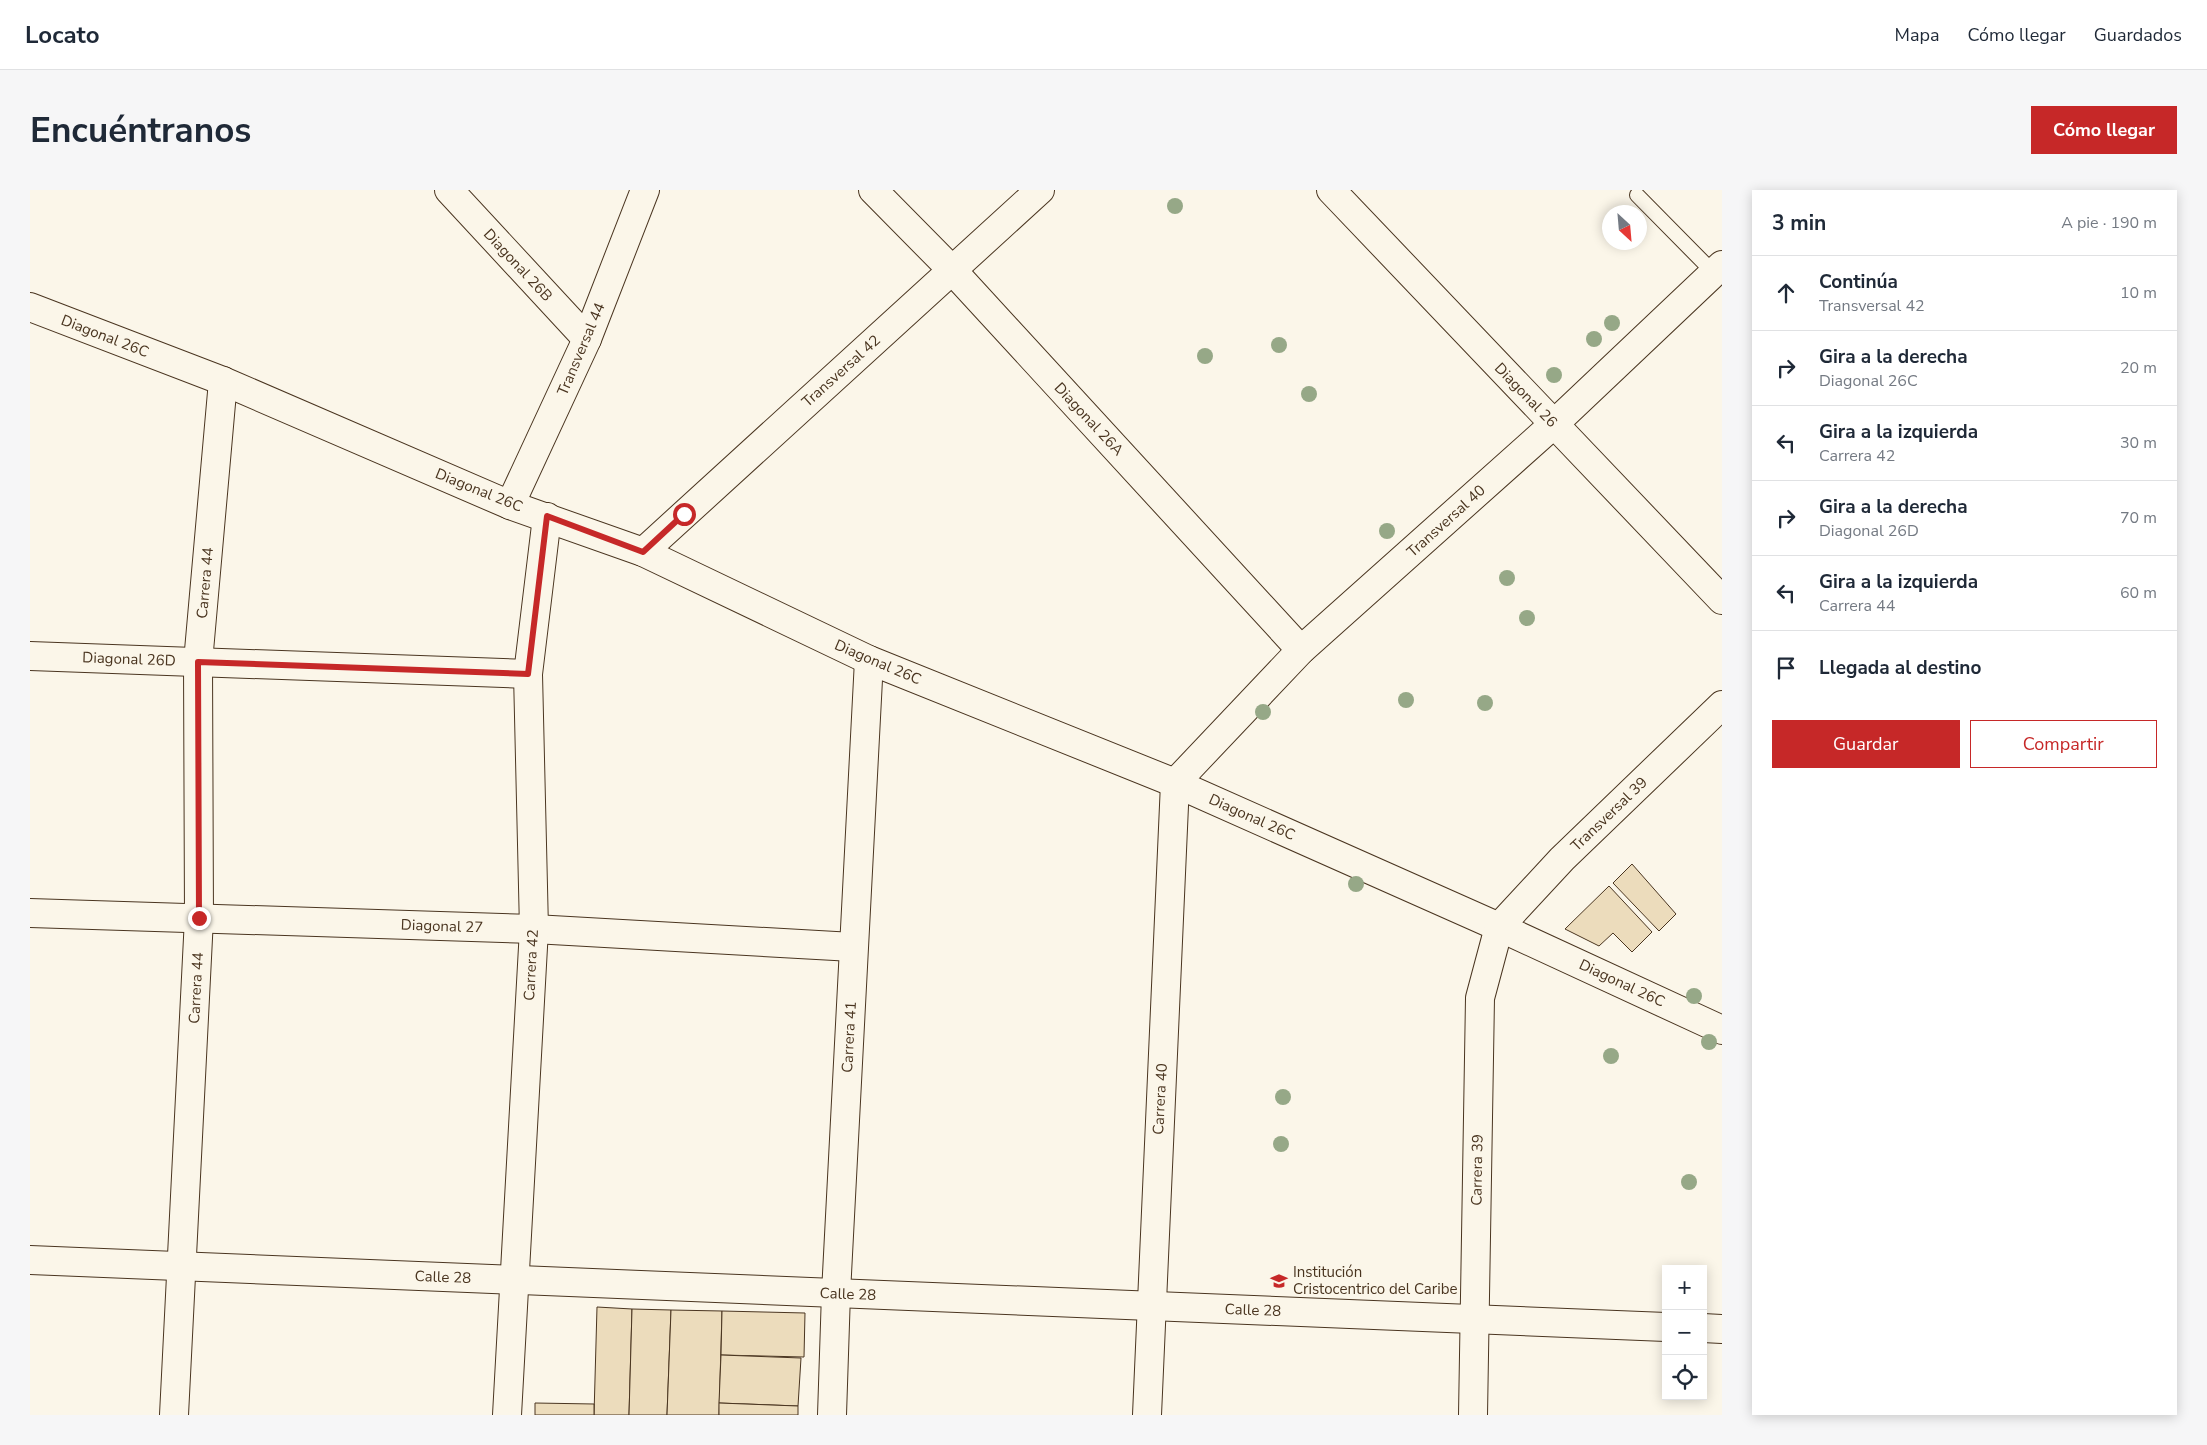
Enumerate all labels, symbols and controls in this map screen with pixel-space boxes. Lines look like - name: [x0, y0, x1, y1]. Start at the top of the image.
- text: Locato: [25, 19, 100, 51]
- text: Mapa: [1895, 23, 1940, 47]
- text: Cómo llegar: [1968, 23, 2066, 47]
- text: Guardados: [2094, 23, 2182, 47]
- button: Cómo llegar: [2031, 106, 2177, 154]
- text: Encuéntranos: [30, 107, 251, 154]
- north arrow: [1602, 205, 1647, 250]
- text: 3 min: [1772, 209, 1826, 237]
- text: A pie · 190 m: [2061, 212, 2157, 234]
- street label: Diagonal 26B: [479, 224, 557, 306]
- text: Continúa: [1819, 269, 1898, 295]
- icon: ahead: [1772, 279, 1800, 307]
- text: 10 m: [2120, 282, 2157, 304]
- text: Transversal 42: [1819, 295, 1925, 317]
- street label: Transversal 44: [552, 299, 610, 399]
- street label: Diagonal 26C: [58, 310, 152, 362]
- street label: Transversal 42: [797, 330, 885, 412]
- text: Gira a la derecha: [1819, 344, 1968, 370]
- icon: right: [1772, 354, 1800, 382]
- text: 20 m: [2120, 357, 2157, 379]
- street label: Diagonal 26: [1490, 358, 1562, 432]
- text: Diagonal 26C: [1819, 370, 1918, 392]
- street label: Diagonal 26A: [1050, 378, 1128, 460]
- text: Gira a la izquierda: [1819, 419, 1978, 445]
- icon: left: [1772, 429, 1800, 457]
- text: 30 m: [2120, 432, 2157, 454]
- text: Carrera 42: [1819, 445, 1895, 467]
- street label: Diagonal 26C: [432, 463, 526, 517]
- street label: Transversal 40: [1402, 480, 1490, 562]
- text: Gira a la derecha: [1819, 494, 1968, 520]
- route start: [673, 503, 696, 526]
- icon: right: [1772, 504, 1800, 532]
- text: 70 m: [2120, 507, 2157, 529]
- text: Diagonal 26D: [1819, 520, 1919, 542]
- street label: Carrera 44: [192, 546, 218, 620]
- text: Gira a la izquierda: [1819, 569, 1978, 595]
- icon: left: [1772, 579, 1800, 607]
- text: 60 m: [2120, 582, 2157, 604]
- text: Carrera 44: [1819, 595, 1895, 617]
- street label: Diagonal 26C: [831, 635, 925, 689]
- street label: Diagonal 26D: [82, 647, 176, 671]
- icon: arrive: [1772, 654, 1800, 682]
- text: Llegada al destino: [1819, 655, 1981, 681]
- button: Guardar: [1772, 720, 1960, 768]
- button: Compartir: [1970, 720, 2157, 768]
- street label: Transversal 39: [1566, 772, 1652, 856]
- street label: Diagonal 26C: [1206, 789, 1298, 845]
- route end: [188, 907, 211, 930]
- street label: Diagonal 27: [400, 915, 484, 937]
- street label: Carrera 42: [519, 929, 543, 1001]
- street label: Carrera 44: [184, 952, 208, 1024]
- street label: Diagonal 26C: [1576, 954, 1668, 1012]
- street label: Carrera 41: [837, 1001, 861, 1073]
- street label: Carrera 40: [1148, 1063, 1172, 1135]
- street label: Carrera 39: [1466, 1134, 1488, 1206]
- place label: Institución Cristocentrico del Caribe: [1293, 1262, 1457, 1299]
- map controls: [1662, 1265, 1707, 1400]
- button: +: [1662, 1265, 1707, 1310]
- street label: Calle 28: [414, 1266, 472, 1288]
- school or university icon: Institución Cristocentrico del Caribe: [1269, 1271, 1289, 1291]
- street label: Calle 28: [819, 1283, 877, 1305]
- street label: Calle 28: [1224, 1299, 1282, 1321]
- button: −: [1662, 1310, 1707, 1355]
- button: locate: [1662, 1355, 1707, 1400]

